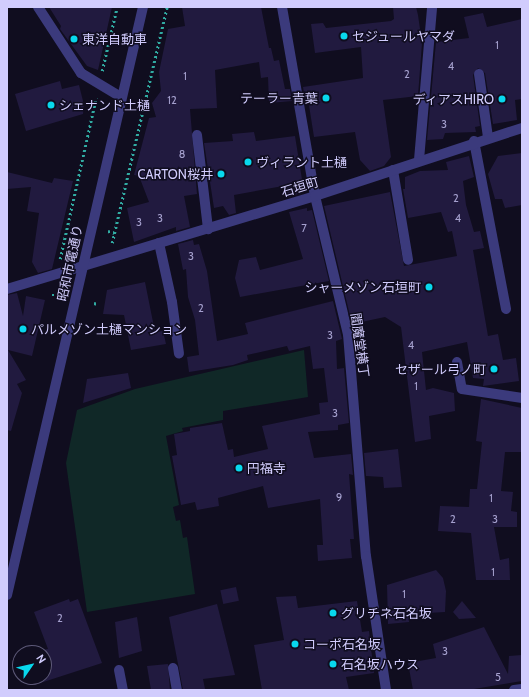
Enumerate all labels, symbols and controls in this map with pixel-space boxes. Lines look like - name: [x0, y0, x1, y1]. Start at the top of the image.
- place label: セジュールヤマダ: [352, 28, 456, 44]
- place label: 東洋自動車: [82, 31, 147, 47]
- marker: セジュールヤマダ: [339, 31, 349, 41]
- marker: 東洋自動車: [69, 34, 79, 44]
- house number: 1: [495, 38, 499, 52]
- house number: 4: [448, 59, 454, 73]
- house number: 2: [404, 67, 410, 81]
- house number: 1: [183, 69, 187, 83]
- place label: テーラー青葉: [240, 90, 318, 106]
- place label: ディアスHIRO: [412, 91, 494, 107]
- house number: 12: [167, 93, 177, 107]
- marker: テーラー青葉: [321, 93, 331, 103]
- marker: ディアスHIRO: [497, 94, 507, 104]
- place label: シェナンド土樋: [59, 97, 150, 113]
- marker: シェナンド土樋: [46, 100, 56, 110]
- house number: 3: [441, 117, 447, 131]
- house number: 8: [179, 147, 185, 161]
- place label: ヴィラント土樋: [256, 154, 347, 170]
- marker: ヴィラント土樋: [243, 157, 253, 167]
- place label: CARTON桜井: [138, 166, 213, 182]
- marker: CARTON桜井: [216, 169, 226, 179]
- street label: 石垣町: [279, 174, 321, 200]
- house number: 2: [453, 191, 459, 205]
- house number: 3: [157, 211, 163, 225]
- house number: 4: [455, 211, 461, 225]
- house number: 3: [136, 215, 142, 229]
- house number: 7: [301, 221, 307, 235]
- street label: 昭和市電通り: [54, 223, 86, 303]
- house number: 3: [188, 249, 194, 263]
- place label: シャーメゾン石垣町: [304, 279, 421, 295]
- marker: シャーメゾン石垣町: [424, 282, 434, 292]
- house number: 2: [198, 301, 204, 315]
- street label: 閻魔堂横丁: [348, 312, 372, 378]
- place label: パルメゾン土樋マンション: [31, 321, 187, 337]
- marker: パルメゾン土樋マンション: [18, 324, 28, 334]
- house number: 3: [327, 328, 333, 342]
- house number: 4: [408, 338, 414, 352]
- place label: セザール弓ノ町: [395, 361, 486, 377]
- marker: セザール弓ノ町: [489, 364, 499, 374]
- house number: 1: [414, 379, 418, 393]
- house number: 3: [332, 406, 338, 420]
- place label: 円福寺: [247, 460, 286, 476]
- marker: 円福寺: [234, 463, 244, 473]
- house number: 9: [336, 490, 342, 504]
- house number: 1: [489, 491, 493, 505]
- house number: 2: [450, 512, 456, 526]
- house number: 3: [492, 512, 498, 526]
- house number: 1: [491, 565, 495, 579]
- house number: 1: [402, 587, 406, 601]
- place label: グリチネ石名坂: [341, 605, 432, 621]
- marker: グリチネ石名坂: [328, 608, 338, 618]
- house number: 2: [57, 611, 63, 625]
- place label: コーポ石名坂: [303, 636, 381, 652]
- marker: コーポ石名坂: [290, 639, 300, 649]
- house number: 3: [442, 644, 448, 658]
- north arrow: [12, 645, 52, 685]
- text: N: [33, 652, 49, 666]
- place label: 石名坂ハウス: [341, 656, 419, 672]
- marker: 石名坂ハウス: [328, 659, 338, 669]
- house number: 5: [495, 670, 501, 684]

